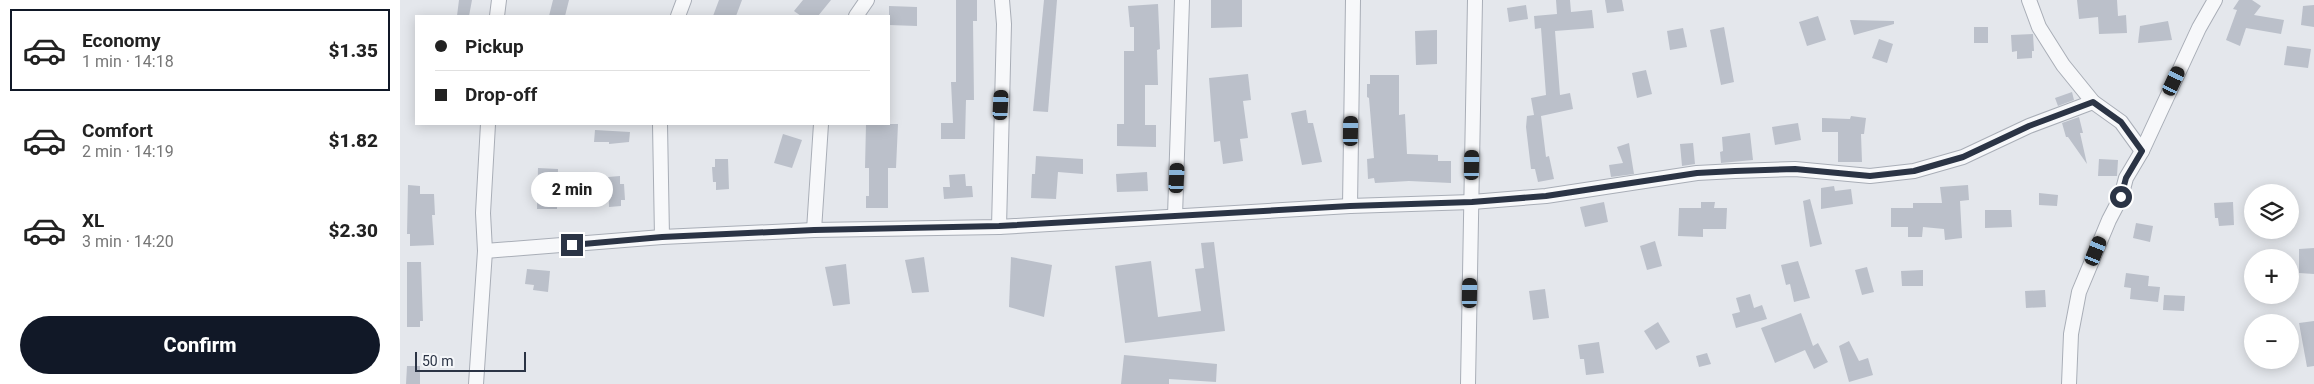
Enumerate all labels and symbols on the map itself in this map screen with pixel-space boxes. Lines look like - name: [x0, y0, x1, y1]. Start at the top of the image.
- car: [2160, 64, 2187, 98]
- car: [992, 90, 1009, 120]
- car: [1343, 116, 1358, 146]
- car: [1464, 150, 1479, 180]
- car: [1168, 163, 1185, 193]
- callout: 2 min: [531, 172, 613, 208]
- route start: [2110, 186, 2132, 208]
- route end: [561, 234, 583, 256]
- car: [2083, 234, 2108, 268]
- car: [1462, 278, 1477, 308]
- scale bar: [415, 349, 526, 372]

